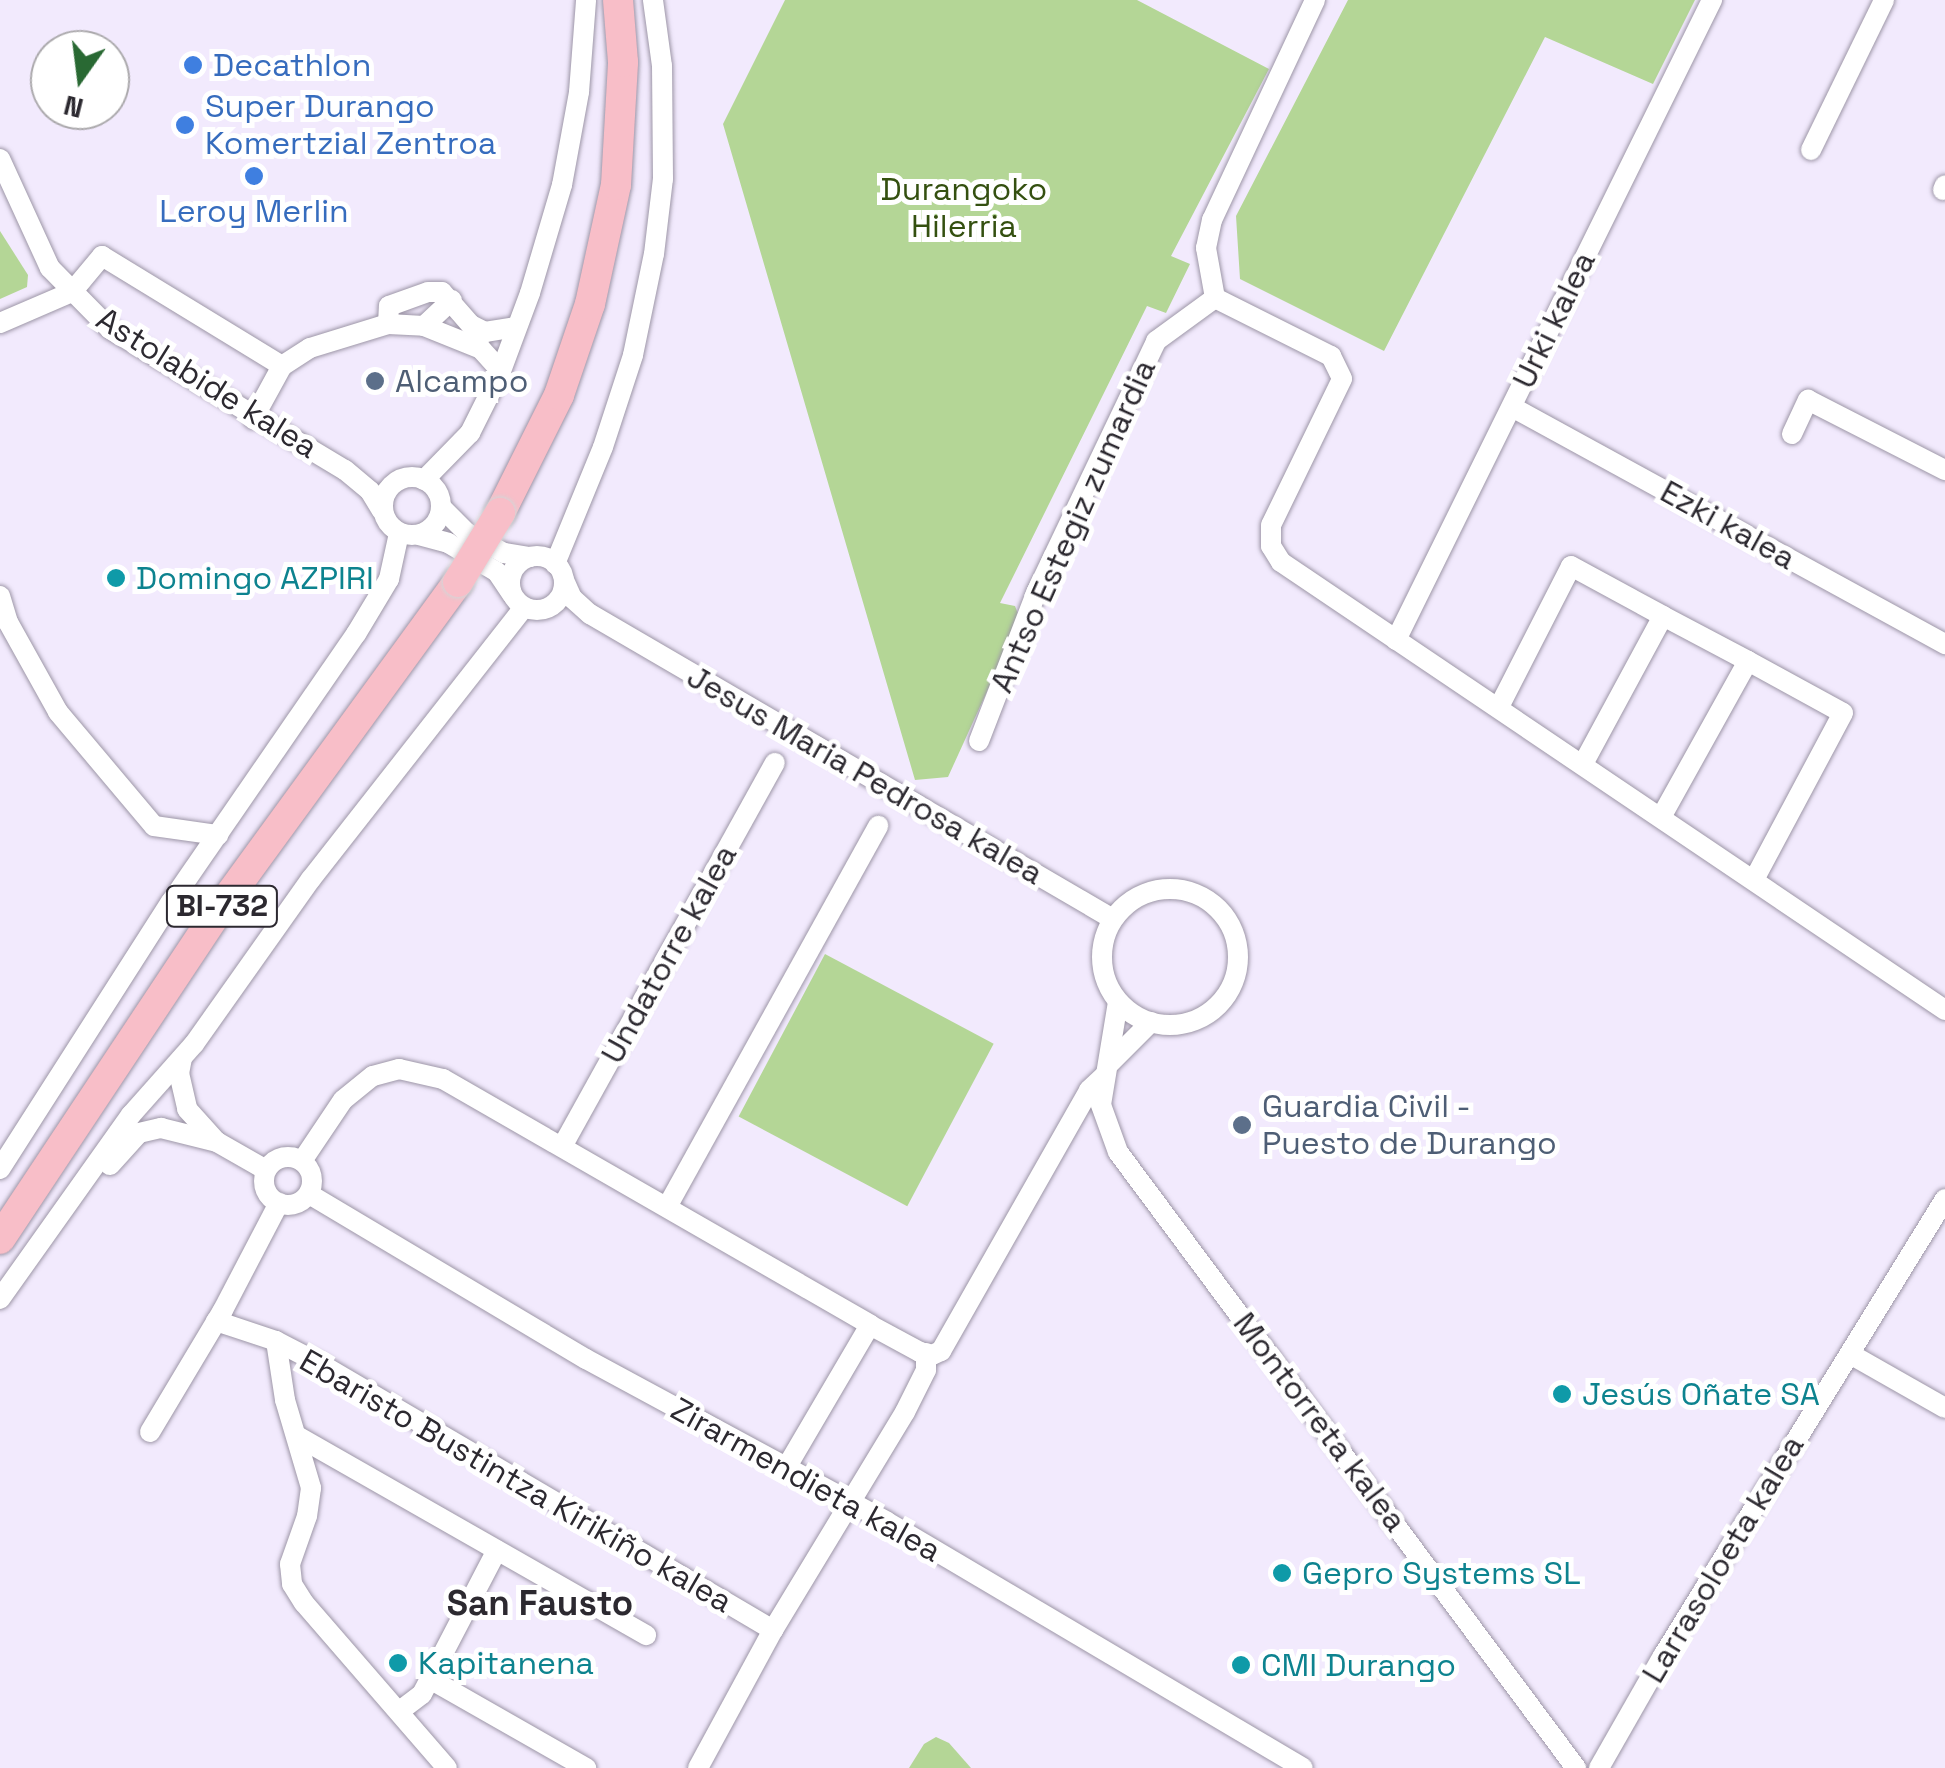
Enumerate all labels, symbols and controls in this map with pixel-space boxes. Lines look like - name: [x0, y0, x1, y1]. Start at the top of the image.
- north arrow: [30, 30, 130, 130]
- place label: Decathlon: [213, 46, 371, 84]
- marker: Decathlon: [182, 54, 204, 76]
- text: N: [60, 87, 87, 127]
- place label: Super Durango Komertzial Zentroa: [205, 88, 496, 163]
- marker: Super Durango Komertzial Zentroa: [174, 114, 196, 136]
- marker: Leroy Merlin: [243, 165, 265, 187]
- park label: Durangoko Hilerria: [881, 171, 1047, 246]
- place label: Leroy Merlin: [159, 192, 349, 230]
- street label: Urki kalea: [1505, 245, 1603, 395]
- street label: Astolabide kalea: [89, 300, 325, 466]
- street label: Antso Estegiz zumardia: [982, 354, 1164, 698]
- place label: Alcampo: [395, 362, 528, 400]
- marker: Alcampo: [364, 370, 386, 392]
- street label: Ezki kalea: [1654, 472, 1802, 578]
- place label: Domingo AZPIRI: [136, 559, 374, 597]
- marker: Domingo AZPIRI: [105, 567, 127, 589]
- street label: Jesus Maria Pedrosa kalea: [680, 657, 1050, 893]
- street label: Undatorre kalea: [593, 838, 745, 1070]
- road number: BI-732: [164, 881, 280, 931]
- place label: Guardia Civil - Puesto de Durango: [1262, 1088, 1557, 1163]
- marker: Guardia Civil - Puesto de Durango: [1231, 1114, 1253, 1136]
- street label: Montorreta kalea: [1225, 1305, 1415, 1539]
- street label: Ebaristo Bustintza Kirikiño kalea: [293, 1341, 739, 1621]
- place label: Jesús Oñate SA: [1582, 1375, 1820, 1413]
- marker: Jesús Oñate SA: [1551, 1383, 1573, 1405]
- street label: Zirarmendieta kalea: [664, 1390, 948, 1570]
- street label: Larrasoloeta kalea: [1634, 1428, 1812, 1690]
- place label: Gepro Systems SL: [1302, 1554, 1581, 1592]
- marker: Gepro Systems SL: [1271, 1562, 1293, 1584]
- district label: San Fausto: [447, 1582, 633, 1624]
- place label: Kapitanena: [418, 1644, 594, 1682]
- place label: CMI Durango: [1261, 1646, 1456, 1684]
- marker: Kapitanena: [387, 1652, 409, 1674]
- marker: CMI Durango: [1230, 1654, 1252, 1676]

